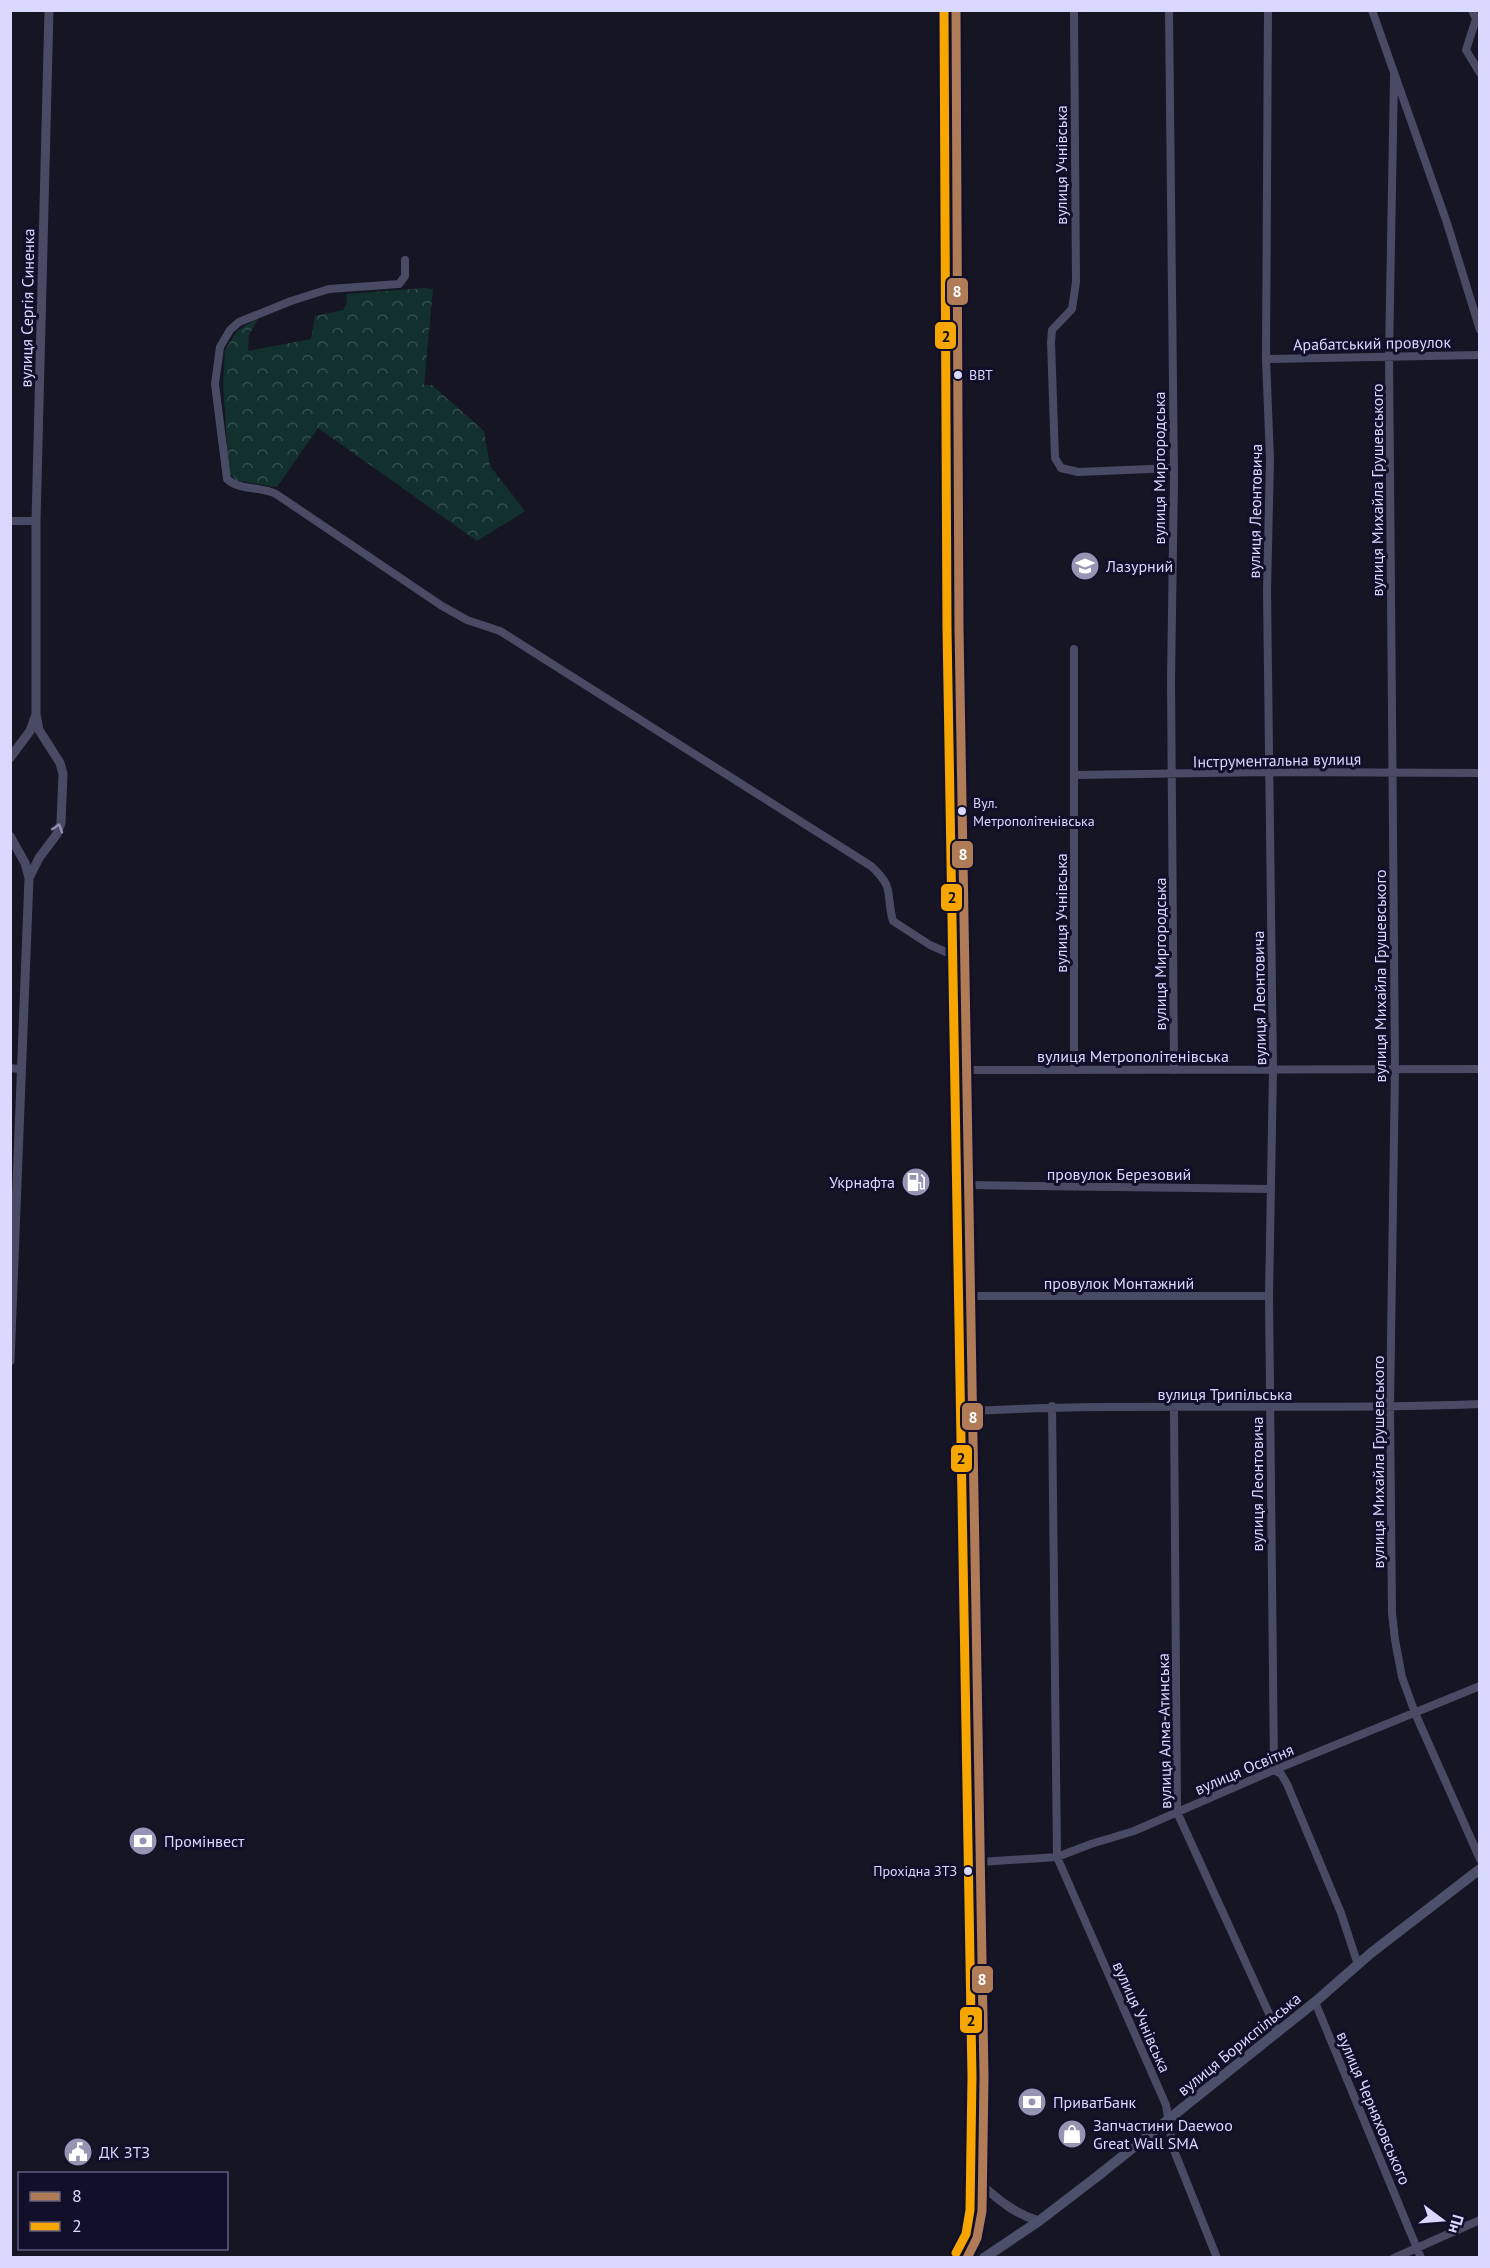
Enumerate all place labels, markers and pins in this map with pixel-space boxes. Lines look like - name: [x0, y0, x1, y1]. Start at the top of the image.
- place label: ВВТ: [969, 366, 993, 384]
- marker: ВВТ: [952, 369, 964, 381]
- school or university icon: Лазурний: [1069, 550, 1101, 582]
- place label: Лазурний: [1105, 556, 1173, 576]
- place label: Вул. Метрополітенівська: [973, 794, 1095, 830]
- marker: Вул. Метрополітенівська: [956, 805, 968, 817]
- fuel station icon: Укрнафта: [900, 1166, 932, 1198]
- place label: Укрнафта: [829, 1172, 895, 1192]
- bank icon: Промінвест: [127, 1825, 159, 1857]
- place label: Промінвест: [164, 1831, 245, 1851]
- place label: Прохідна ЗТЗ: [873, 1862, 957, 1880]
- marker: Прохідна ЗТЗ: [962, 1865, 974, 1877]
- bank icon: ПриватБанк: [1016, 2086, 1048, 2118]
- place label: ПриватБанк: [1053, 2092, 1137, 2112]
- place label: Запчастини Daewoo Great Wall SMA: [1093, 2115, 1233, 2153]
- shop icon: Запчастини Daewoo Great Wall SMA: [1056, 2118, 1088, 2150]
- public building icon: ДК ЗТЗ: [62, 2136, 94, 2168]
- place label: ДК ЗТЗ: [99, 2142, 150, 2162]

